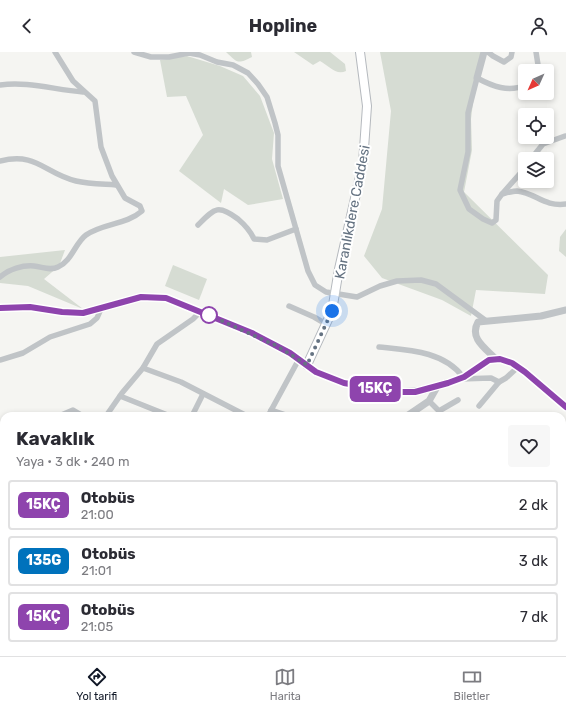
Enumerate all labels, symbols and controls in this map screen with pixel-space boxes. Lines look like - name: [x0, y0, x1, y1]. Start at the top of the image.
- icon: back: [16, 15, 38, 37]
- text: Hopline: [249, 15, 317, 37]
- icon: person: [528, 15, 550, 37]
- north arrow: [518, 64, 554, 100]
- map controls: [518, 64, 554, 188]
- button: locate: [518, 108, 554, 144]
- street label: Karanlıkdere Caddesi: [331, 144, 374, 280]
- button: layers: [518, 152, 554, 188]
- your location: [322, 301, 342, 321]
- unlabelled marker: [200, 306, 218, 324]
- line badge: 15KÇ: [347, 376, 403, 402]
- text: 15KÇ: [358, 380, 392, 397]
- button: heart: [508, 425, 550, 467]
- text: Kavaklık: [16, 427, 95, 450]
- text: Yaya · 3 dk · 240 m: [16, 454, 129, 469]
- text: Otobüs: [81, 489, 135, 507]
- text: 15KÇ: [26, 496, 61, 513]
- text: 2 dk: [519, 496, 548, 514]
- text: 21:00: [81, 507, 114, 522]
- text: Otobüs: [81, 545, 136, 563]
- text: 135G: [26, 552, 61, 569]
- text: 3 dk: [519, 552, 548, 570]
- text: 21:01: [81, 563, 112, 578]
- text: Otobüs: [81, 601, 135, 619]
- text: 15KÇ: [26, 608, 61, 625]
- text: 7 dk: [520, 608, 548, 626]
- text: 21:05: [81, 619, 113, 634]
- tab: Yol tarifi: [76, 666, 117, 703]
- tab: Harita: [270, 666, 301, 703]
- tab: Biletler: [454, 666, 490, 703]

